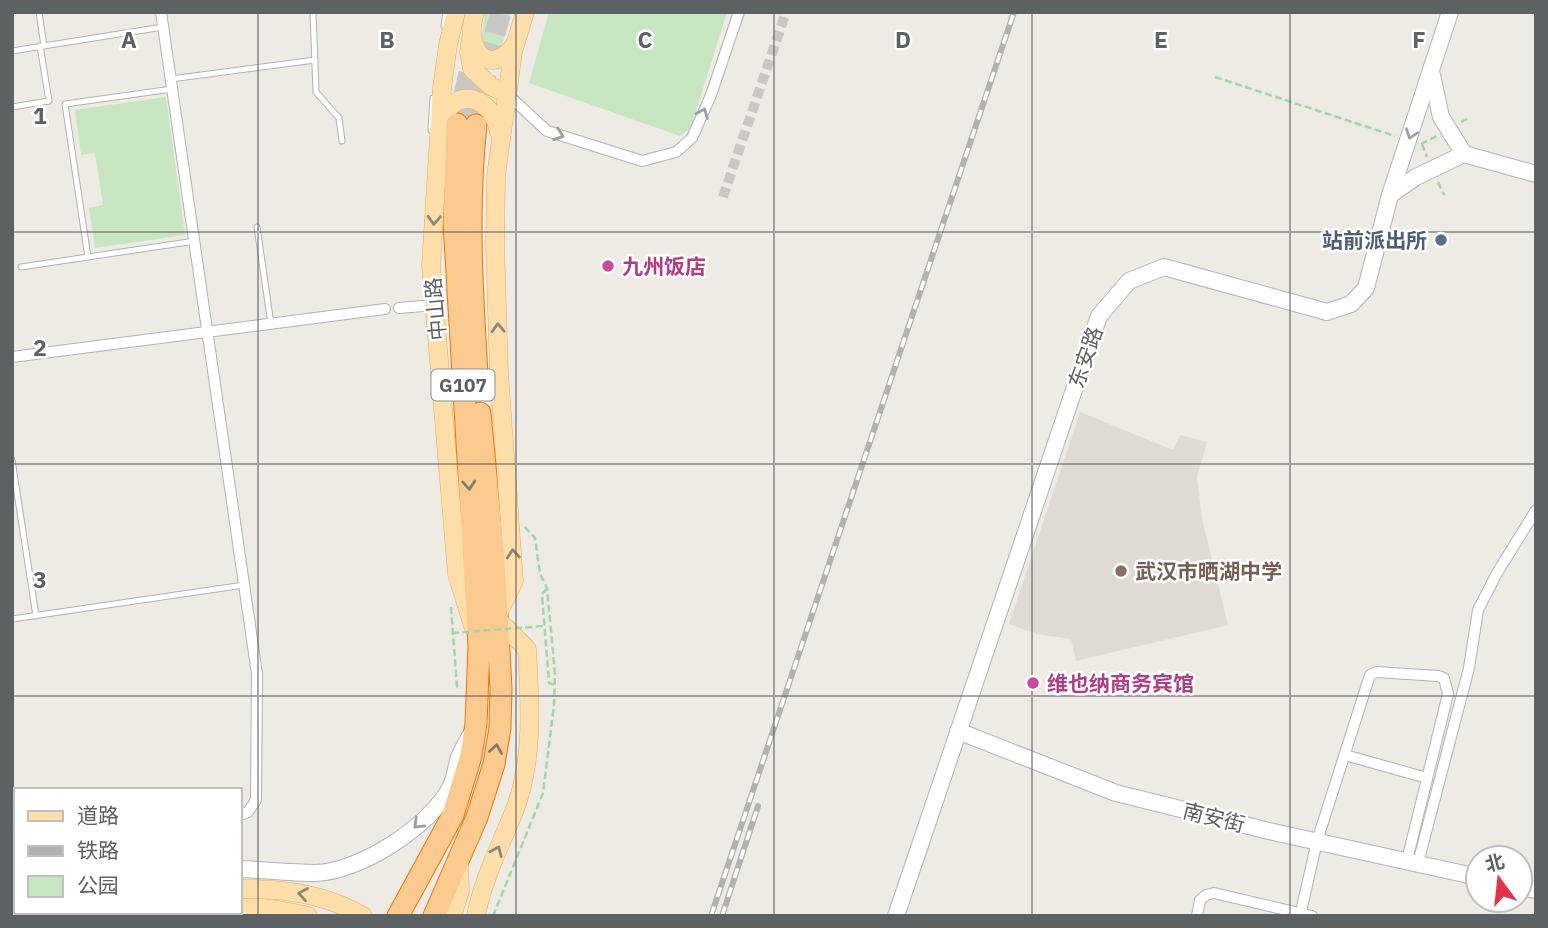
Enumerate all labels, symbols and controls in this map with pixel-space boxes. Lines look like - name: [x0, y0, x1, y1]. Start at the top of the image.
- text: A: [121, 24, 137, 54]
- text: B: [379, 24, 395, 54]
- text: C: [638, 24, 653, 54]
- text: D: [895, 24, 911, 54]
- text: E: [1154, 24, 1168, 54]
- text: F: [1412, 24, 1426, 54]
- text: 1: [33, 100, 47, 130]
- one-way arrow: [695, 108, 709, 120]
- one-way arrow: [552, 127, 564, 141]
- one-way arrow: [1405, 127, 1419, 140]
- one-way arrow: [426, 215, 441, 226]
- place label: 站前派出所: [1322, 226, 1427, 254]
- marker: 站前派出所: [1433, 232, 1449, 248]
- place label: 九州饭店: [622, 252, 706, 280]
- marker: 九州饭店: [600, 258, 616, 274]
- street label: 中山路: [418, 276, 452, 342]
- one-way arrow: [490, 322, 505, 333]
- street label: 东安路: [1062, 323, 1108, 391]
- text: 2: [33, 332, 47, 362]
- road number: G107: [432, 370, 494, 400]
- one-way arrow: [462, 480, 477, 491]
- one-way arrow: [506, 549, 521, 560]
- place label: 武汉市晒湖中学: [1135, 557, 1282, 585]
- marker: 武汉市晒湖中学: [1113, 563, 1129, 579]
- text: 3: [33, 564, 47, 594]
- place label: 维也纳商务宾馆: [1047, 669, 1194, 697]
- marker: 维也纳商务宾馆: [1025, 675, 1041, 691]
- one-way arrow: [488, 743, 503, 755]
- legend: [14, 788, 242, 914]
- street label: 南安街: [1180, 796, 1248, 838]
- text: 道路: [77, 801, 119, 829]
- one-way arrow: [413, 815, 426, 828]
- text: 铁路: [77, 836, 119, 864]
- north arrow: [1464, 844, 1534, 914]
- one-way arrow: [489, 846, 503, 858]
- text: 北: [1482, 849, 1507, 877]
- text: 公园: [77, 871, 119, 899]
- one-way arrow: [297, 887, 309, 902]

